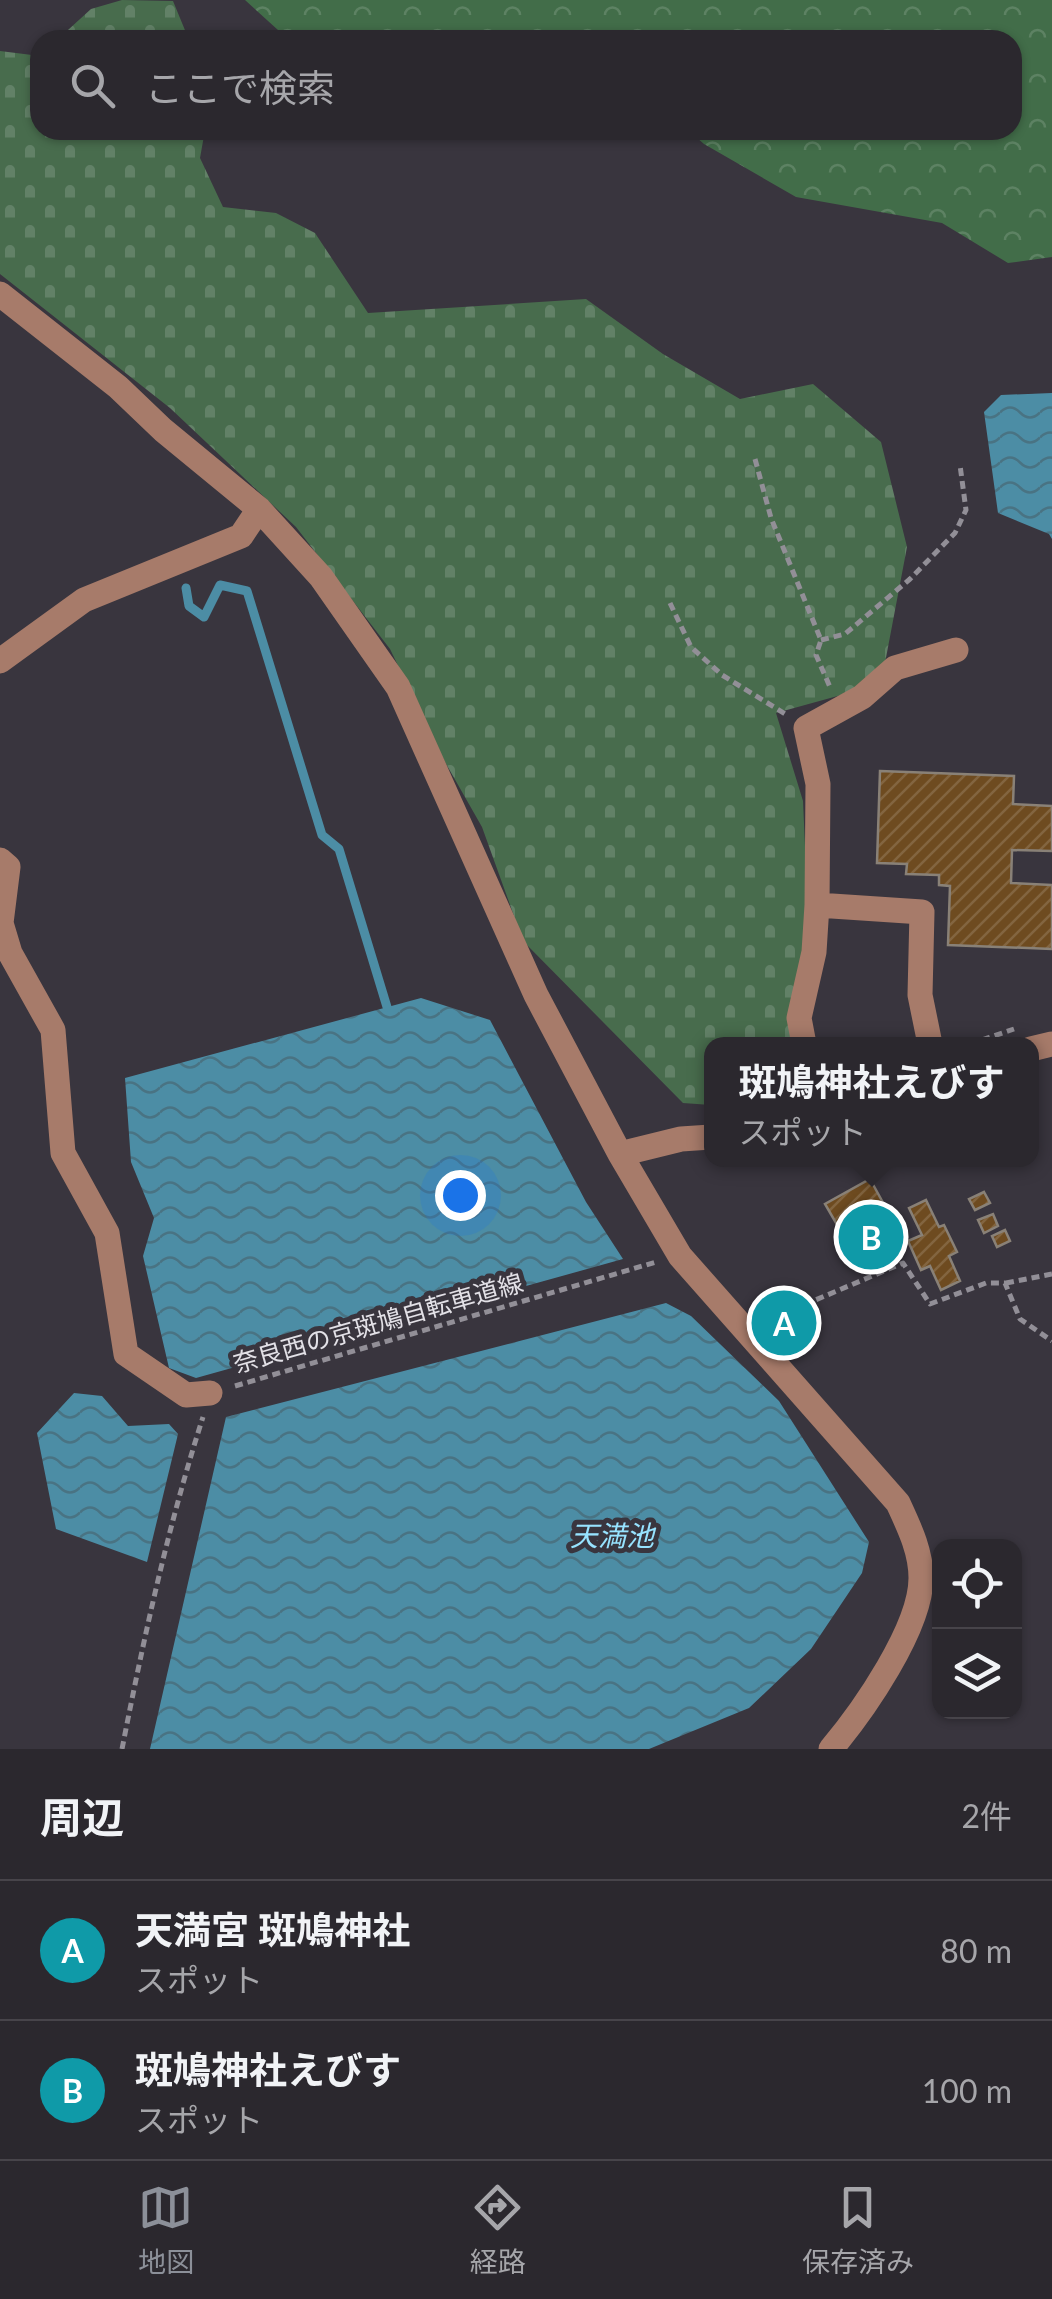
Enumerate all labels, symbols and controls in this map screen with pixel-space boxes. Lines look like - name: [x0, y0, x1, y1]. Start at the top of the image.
- search box: [30, 30, 1022, 140]
- icon: search: [65, 58, 120, 113]
- text: ここで検索: [145, 64, 335, 110]
- popup: [704, 1037, 1039, 1167]
- text: 斑鳩神社えびす: [738, 1058, 1005, 1104]
- text: スポット: [738, 1112, 867, 1151]
- your location: [435, 1170, 486, 1221]
- pin: B: [838, 1200, 904, 1274]
- street label: 奈良西の京斑鳩自転車道線: [229, 1266, 526, 1378]
- pin: A: [752, 1286, 816, 1360]
- water label: 天満池: [570, 1518, 657, 1552]
- map controls: [932, 1539, 1022, 1719]
- button: locate: [932, 1539, 1022, 1629]
- button: layers: [932, 1629, 1022, 1719]
- text: 周辺: [40, 1792, 124, 1842]
- text: 2件: [961, 1796, 1012, 1835]
- text: 天満宮 斑鳩神社: [135, 1906, 410, 1952]
- text: A: [61, 1931, 84, 1970]
- text: 80 m: [940, 1931, 1012, 1970]
- text: スポット: [135, 1960, 263, 1999]
- text: 斑鳩神社えびす: [135, 2046, 401, 2092]
- text: B: [62, 2071, 83, 2110]
- text: 100 m: [922, 2071, 1012, 2110]
- text: スポット: [135, 2100, 263, 2139]
- tab: 地図: [138, 2180, 194, 2280]
- tab: 経路: [470, 2180, 526, 2280]
- tab: 保存済み: [802, 2180, 914, 2280]

